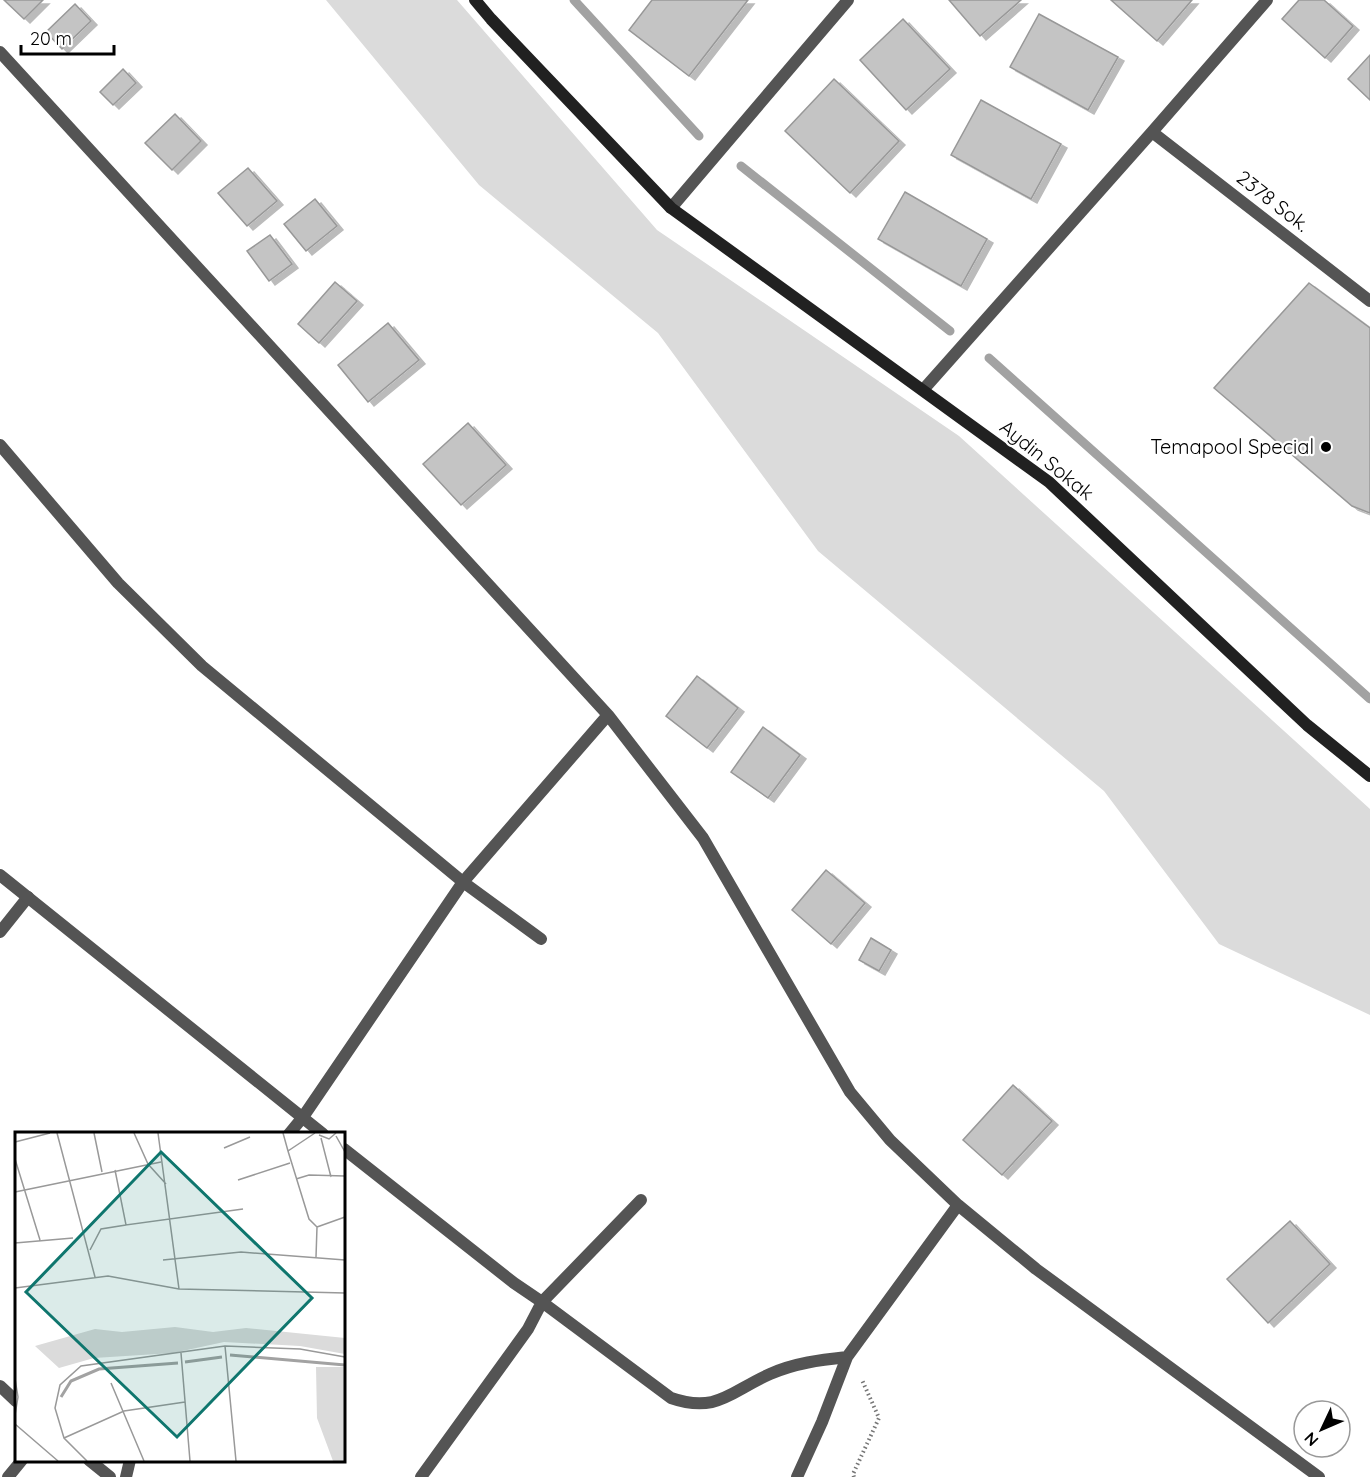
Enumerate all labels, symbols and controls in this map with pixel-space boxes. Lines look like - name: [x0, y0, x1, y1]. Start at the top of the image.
- scale bar: [21, 18, 114, 56]
- text: 20 m: [30, 27, 72, 50]
- street label: 2378 Sok.: [1232, 164, 1315, 237]
- street label: Aydin Sokak: [995, 414, 1099, 505]
- place label: Temapool Special: [1150, 434, 1314, 459]
- marker: Temapool Special: [1319, 440, 1333, 454]
- inset map: [15, 1132, 345, 1462]
- north arrow: [1292, 1399, 1352, 1459]
- text: N: [1300, 1428, 1322, 1451]

